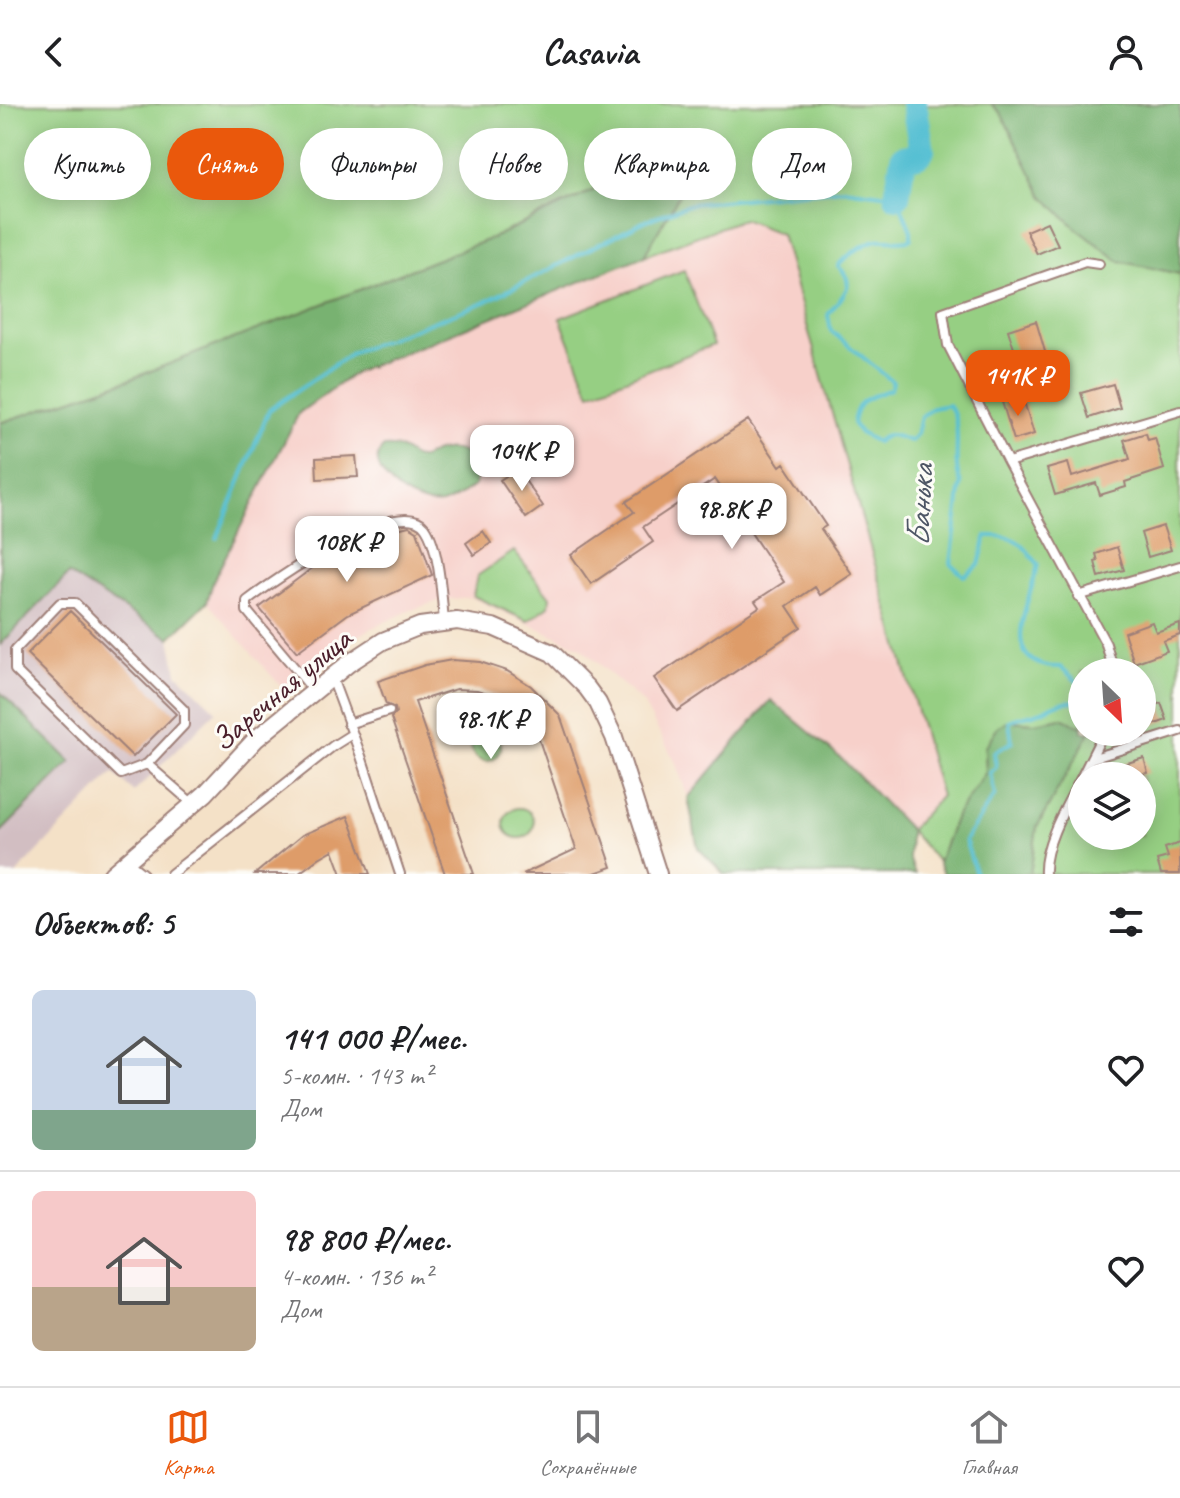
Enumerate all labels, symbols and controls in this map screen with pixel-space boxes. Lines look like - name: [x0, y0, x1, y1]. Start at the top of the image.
- text: Casavia: [542, 29, 638, 75]
- icon: back: [32, 30, 76, 74]
- icon: person: [1104, 30, 1148, 74]
- chip: Купить: [24, 128, 151, 200]
- chip: Снять: [167, 128, 284, 200]
- chip: Фильтры: [300, 128, 443, 200]
- chip: Новое: [459, 128, 568, 200]
- chip: Квартира: [584, 128, 736, 200]
- chip: Дом: [752, 128, 852, 200]
- pin: 141K ₽: [953, 350, 1083, 418]
- text: 141K ₽: [984, 359, 1052, 392]
- pin: 104K ₽: [457, 425, 587, 493]
- text: 104K ₽: [488, 434, 556, 467]
- water label: Банька: [896, 461, 943, 548]
- pin: 98.8K ₽: [658, 483, 806, 551]
- text: 98.8K ₽: [696, 492, 768, 525]
- pin: 108K ₽: [282, 516, 412, 584]
- text: 108K ₽: [313, 525, 381, 558]
- street label: Заречная улица: [203, 617, 362, 760]
- north arrow: [1068, 658, 1156, 746]
- map controls: [1068, 658, 1156, 850]
- pin: 98.1K ₽: [417, 693, 565, 761]
- text: 98.1K ₽: [455, 702, 527, 735]
- button: layers: [1068, 762, 1156, 850]
- icon: filters: [1104, 900, 1148, 944]
- text: Объектов: 5: [32, 901, 174, 944]
- text: 141 000 ₽/мес.: [280, 1016, 467, 1059]
- icon: home: [96, 1022, 192, 1118]
- icon: heart: [1104, 1048, 1148, 1092]
- text: 5-комн. · 143 m²: [280, 1059, 432, 1092]
- text: Дом: [280, 1092, 322, 1125]
- text: 98 800 ₽/мес.: [280, 1217, 451, 1260]
- icon: home: [96, 1223, 192, 1319]
- icon: heart: [1104, 1249, 1148, 1293]
- text: 4-комн. · 136 m²: [280, 1260, 432, 1293]
- text: Дом: [280, 1293, 322, 1326]
- tab: Карта: [163, 1405, 213, 1481]
- tab: Сохранённые: [540, 1405, 635, 1481]
- tab: Главная: [962, 1405, 1017, 1481]

